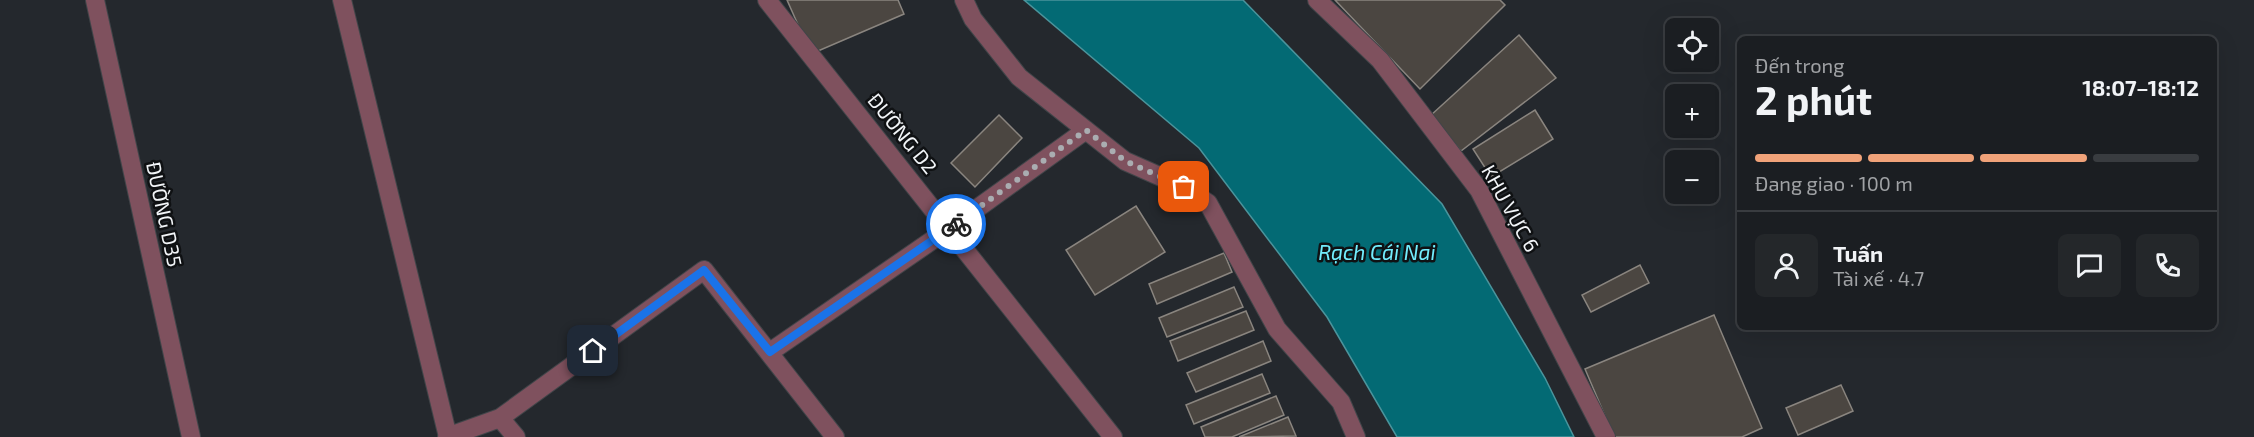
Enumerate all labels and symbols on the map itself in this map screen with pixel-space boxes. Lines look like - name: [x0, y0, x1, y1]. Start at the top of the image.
- street label: ĐƯỜNG D2: [863, 88, 943, 178]
- street label: ĐƯỜNG D35: [142, 159, 188, 269]
- street label: KHU VỰC 6: [1477, 160, 1545, 256]
- pin: [1158, 161, 1209, 212]
- courier: [926, 194, 986, 254]
- water label: Rạch Cái Nai: [1318, 239, 1436, 264]
- pin: [567, 325, 618, 376]

